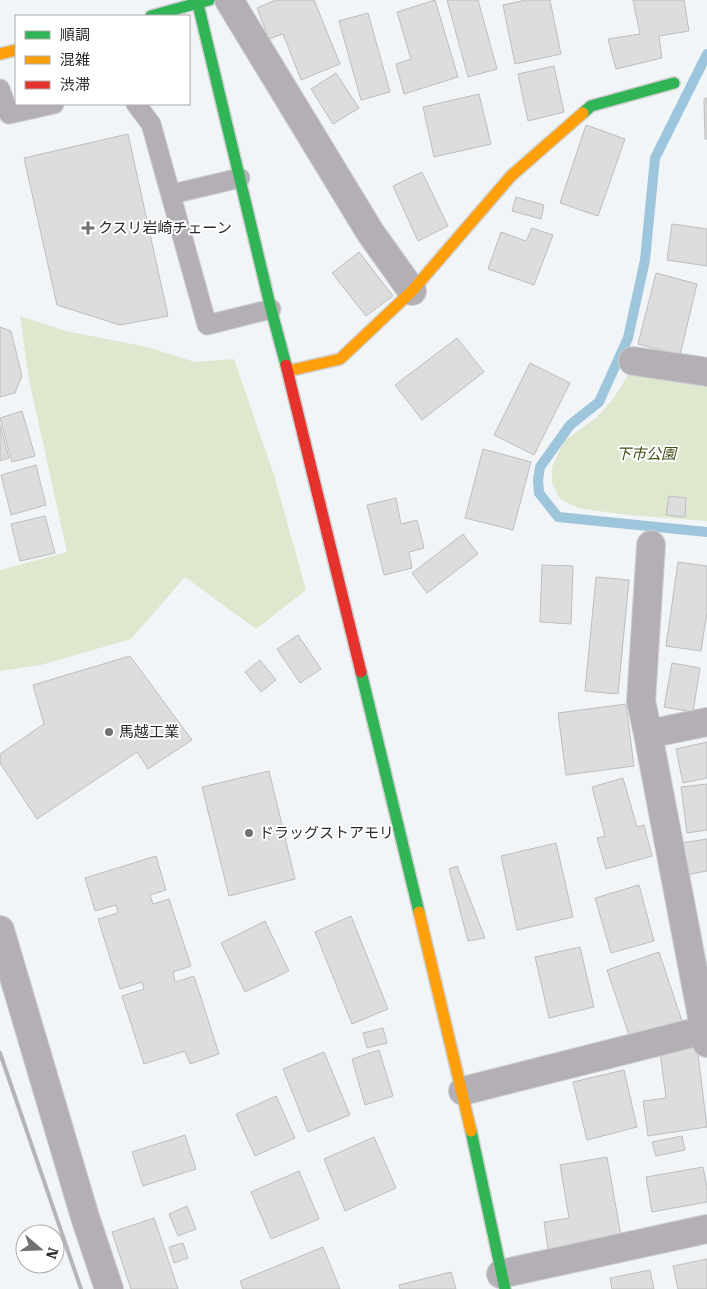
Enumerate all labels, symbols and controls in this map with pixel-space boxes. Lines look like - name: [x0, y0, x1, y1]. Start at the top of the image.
- legend: [15, 15, 190, 105]
- text: 順調: [60, 26, 90, 44]
- text: 混雑: [60, 51, 90, 69]
- text: 渋滞: [60, 76, 90, 94]
- place label: クスリ岩崎チェーン: [98, 219, 232, 237]
- marker: クスリ岩崎チェーン: [82, 222, 94, 234]
- park label: 下市公園: [616, 445, 678, 463]
- place label: 馬越工業: [119, 723, 179, 741]
- marker: 馬越工業: [103, 726, 115, 738]
- place label: ドラッグストアモリ: [259, 824, 394, 842]
- marker: ドラッグストアモリ: [243, 827, 255, 839]
- north arrow: [15, 1224, 65, 1274]
- text: N: [43, 1246, 62, 1261]

